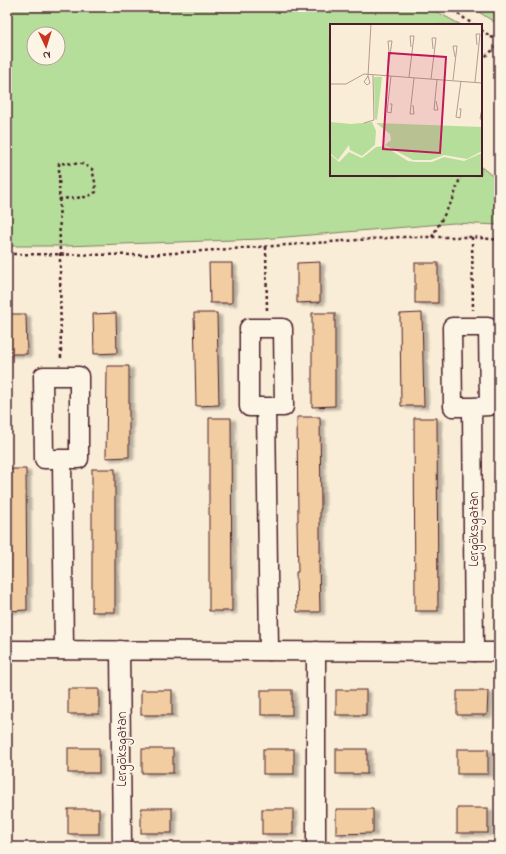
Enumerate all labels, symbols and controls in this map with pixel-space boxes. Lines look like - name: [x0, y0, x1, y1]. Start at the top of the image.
- inset map: [330, 24, 482, 176]
- north arrow: [26, 26, 66, 66]
- text: N: [42, 47, 51, 63]
- street label: Lergöksgatan: [464, 491, 486, 567]
- street label: Lergöksgatan: [112, 711, 134, 787]

